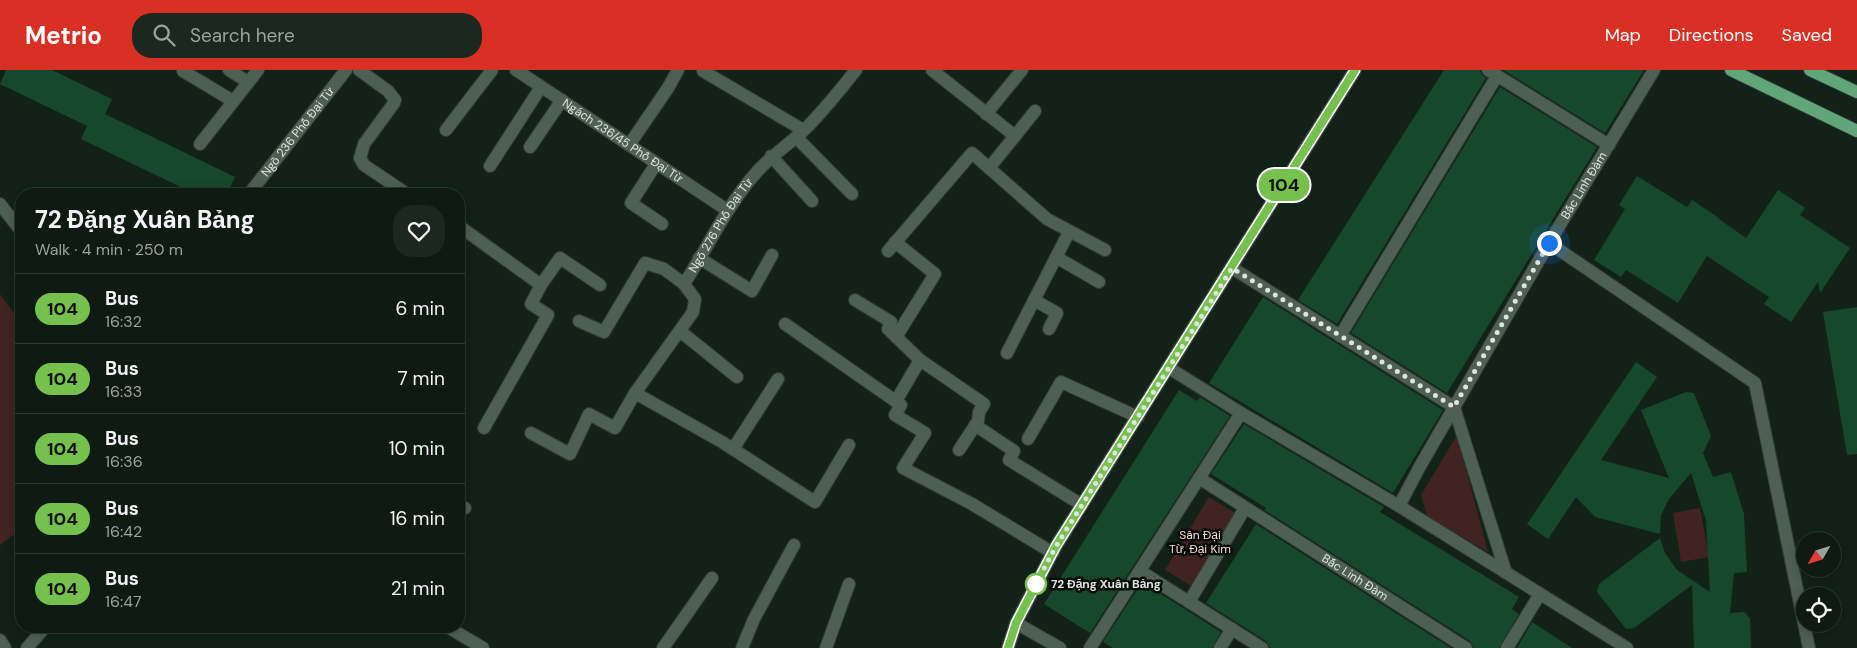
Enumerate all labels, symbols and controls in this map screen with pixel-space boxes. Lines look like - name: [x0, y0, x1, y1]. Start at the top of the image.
- search box: [132, 13, 482, 58]
- text: Metrio: [25, 20, 102, 51]
- icon: search: [150, 21, 178, 49]
- text: Search here: [190, 23, 295, 48]
- text: Map: [1605, 23, 1641, 47]
- text: Directions: [1669, 23, 1754, 47]
- text: Saved: [1782, 23, 1832, 47]
- street label: Ngõ 236 Phố Đại Từ: [257, 83, 338, 180]
- street label: Ngách 236/45 Phố Đại Từ: [559, 95, 686, 187]
- street label: Bắc Linh Đàm: [1557, 149, 1610, 222]
- line badge: 104: [1255, 169, 1313, 201]
- text: 104: [1269, 173, 1299, 197]
- street label: Ngõ 276 Phố Đại Từ: [685, 175, 756, 276]
- text: 72 Đặng Xuân Bảng: [35, 204, 255, 235]
- button: heart: [393, 205, 445, 257]
- your location: [1537, 231, 1562, 256]
- text: Walk · 4 min · 250 m: [35, 239, 183, 260]
- text: Bus: [105, 286, 139, 311]
- text: 6 min: [396, 296, 445, 321]
- text: 104: [47, 297, 78, 321]
- text: 16:32: [105, 311, 142, 332]
- text: Bus: [105, 356, 139, 381]
- text: 7 min: [397, 366, 445, 391]
- text: 104: [47, 367, 78, 391]
- text: 16:33: [105, 381, 142, 402]
- text: Bus: [105, 426, 139, 451]
- text: 10 min: [389, 436, 445, 461]
- text: 104: [47, 437, 78, 461]
- text: 16:36: [105, 451, 143, 472]
- text: Bus: [105, 496, 139, 521]
- text: 16 min: [390, 506, 445, 531]
- text: 104: [47, 507, 78, 531]
- text: 16:42: [105, 521, 142, 542]
- park label: Sân Đại Từ, Đại Kim: [1169, 527, 1231, 557]
- north arrow: [1796, 532, 1841, 578]
- map controls: [1796, 532, 1841, 632]
- street label: Bắc Linh Đàm: [1319, 550, 1391, 604]
- text: Bus: [105, 566, 139, 591]
- marker: 72 Đặng Xuân Bảng: [1025, 573, 1047, 595]
- text: 21 min: [391, 576, 445, 601]
- place label: 72 Đặng Xuân Bảng: [1051, 576, 1161, 592]
- text: 104: [47, 577, 78, 601]
- button: locate: [1796, 587, 1841, 632]
- text: 16:47: [105, 591, 142, 612]

